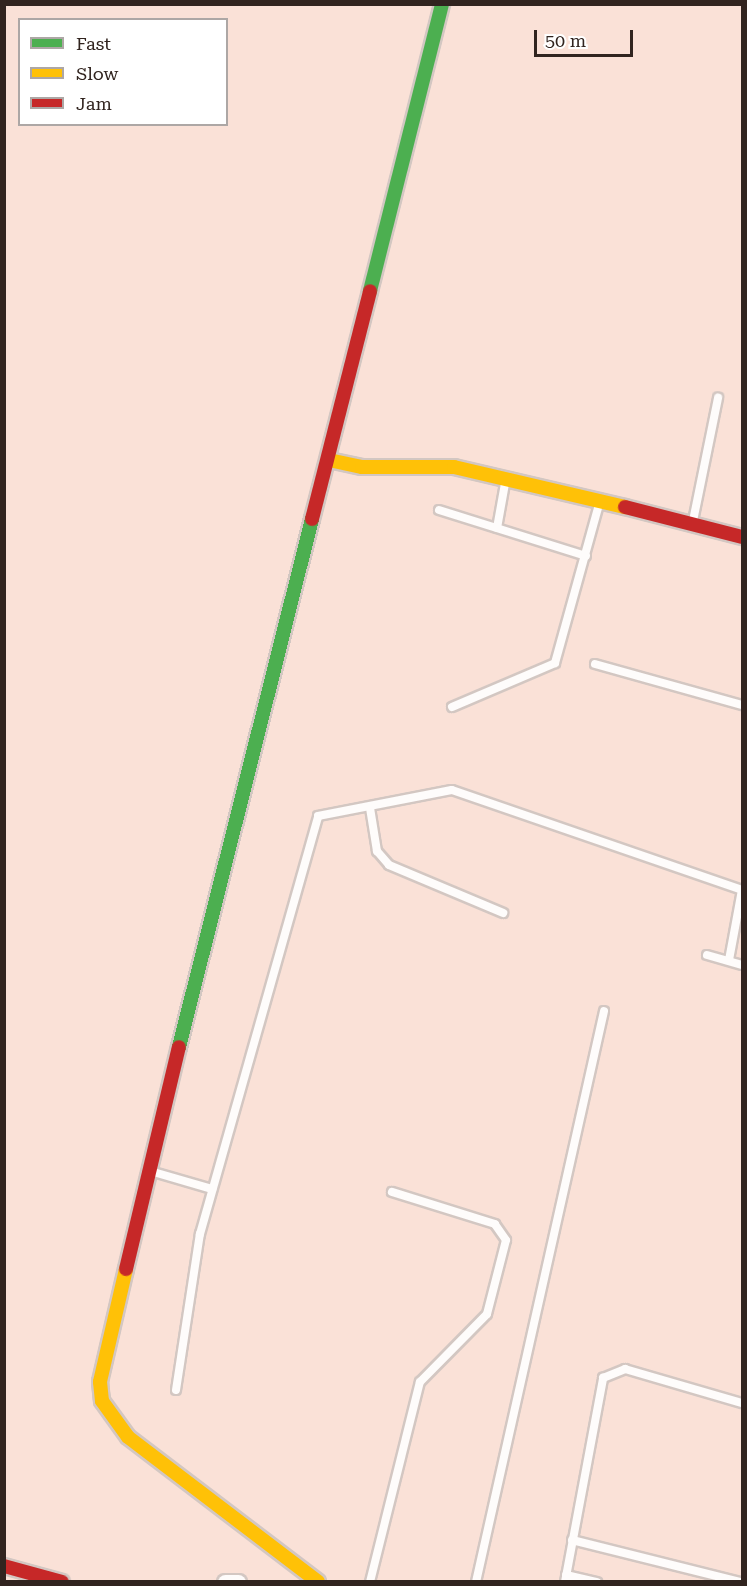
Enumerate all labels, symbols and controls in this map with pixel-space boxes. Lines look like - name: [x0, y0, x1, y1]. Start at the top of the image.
- legend: [18, 18, 228, 126]
- scale bar: [537, 18, 636, 56]
- text: 50 m: [545, 30, 586, 51]
- text: Fast: [76, 33, 111, 54]
- text: Slow: [76, 63, 118, 84]
- text: Jam: [76, 93, 112, 114]

